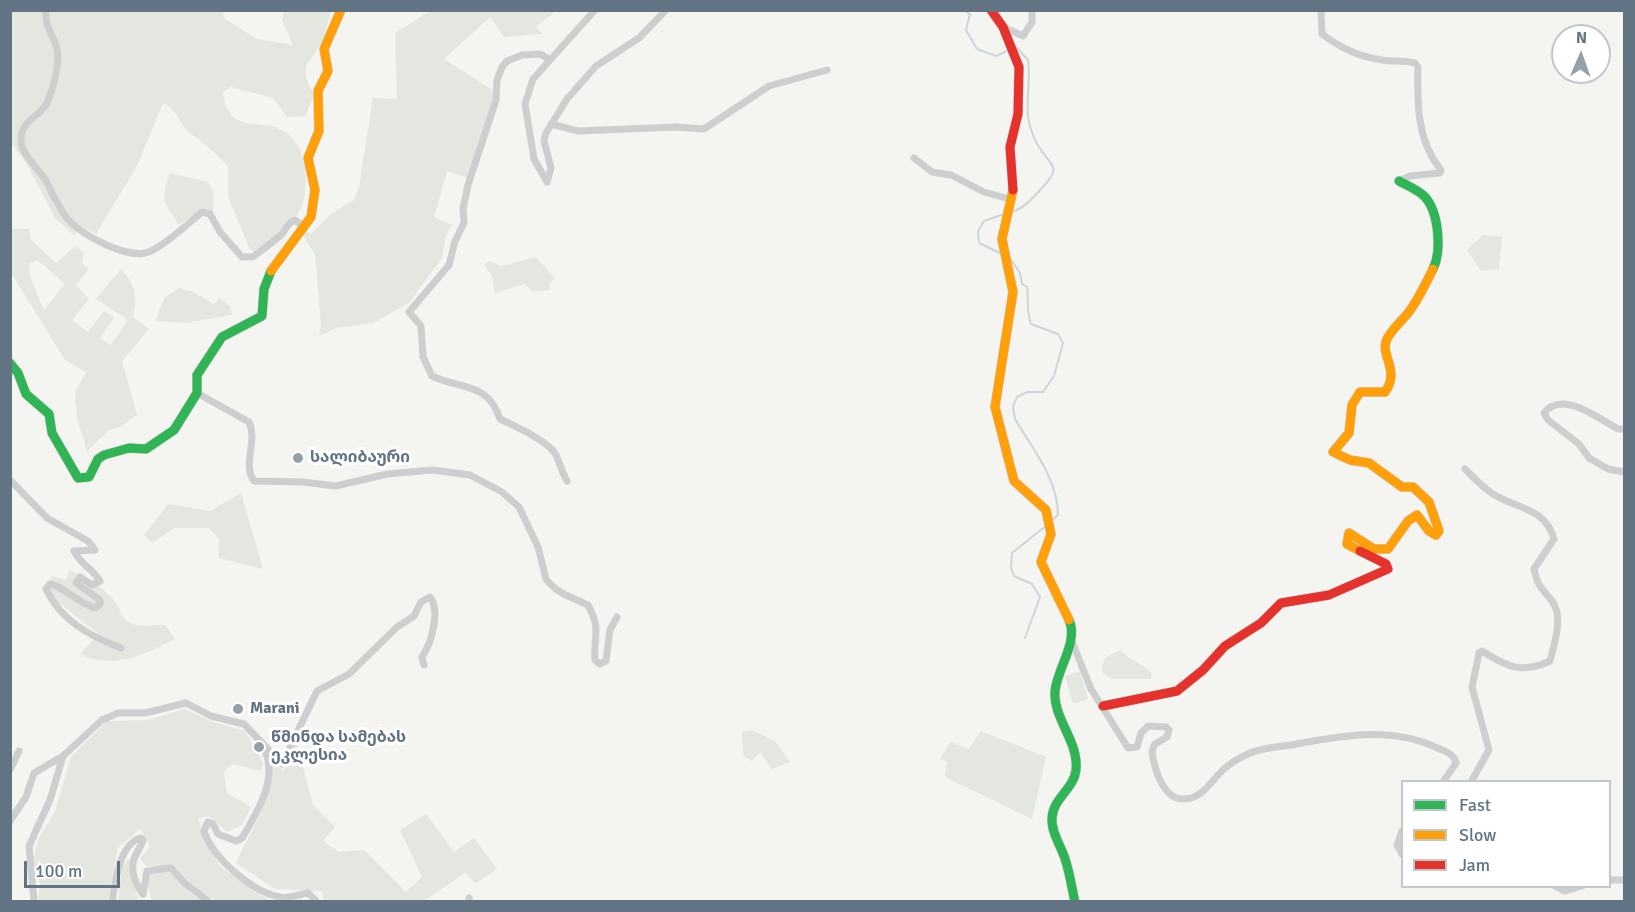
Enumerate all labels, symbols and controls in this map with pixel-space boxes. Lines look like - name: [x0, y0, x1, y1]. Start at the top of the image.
- north arrow: [1551, 24, 1611, 84]
- text: N: [1576, 28, 1587, 48]
- place label: სალიბაური: [310, 448, 410, 468]
- marker: სალიბაური: [291, 451, 305, 465]
- place label: Marani: [250, 699, 299, 719]
- marker: Marani: [231, 702, 245, 716]
- place label: წმინდა სამებას ეკლესია: [271, 728, 406, 766]
- marker: წმინდა სამებას ეკლესია: [252, 740, 266, 754]
- legend: [1401, 780, 1611, 888]
- text: Fast: [1459, 794, 1491, 816]
- text: Slow: [1459, 824, 1496, 846]
- scale bar: [27, 849, 123, 887]
- text: Jam: [1459, 854, 1490, 876]
- text: 100 m: [35, 860, 82, 882]

